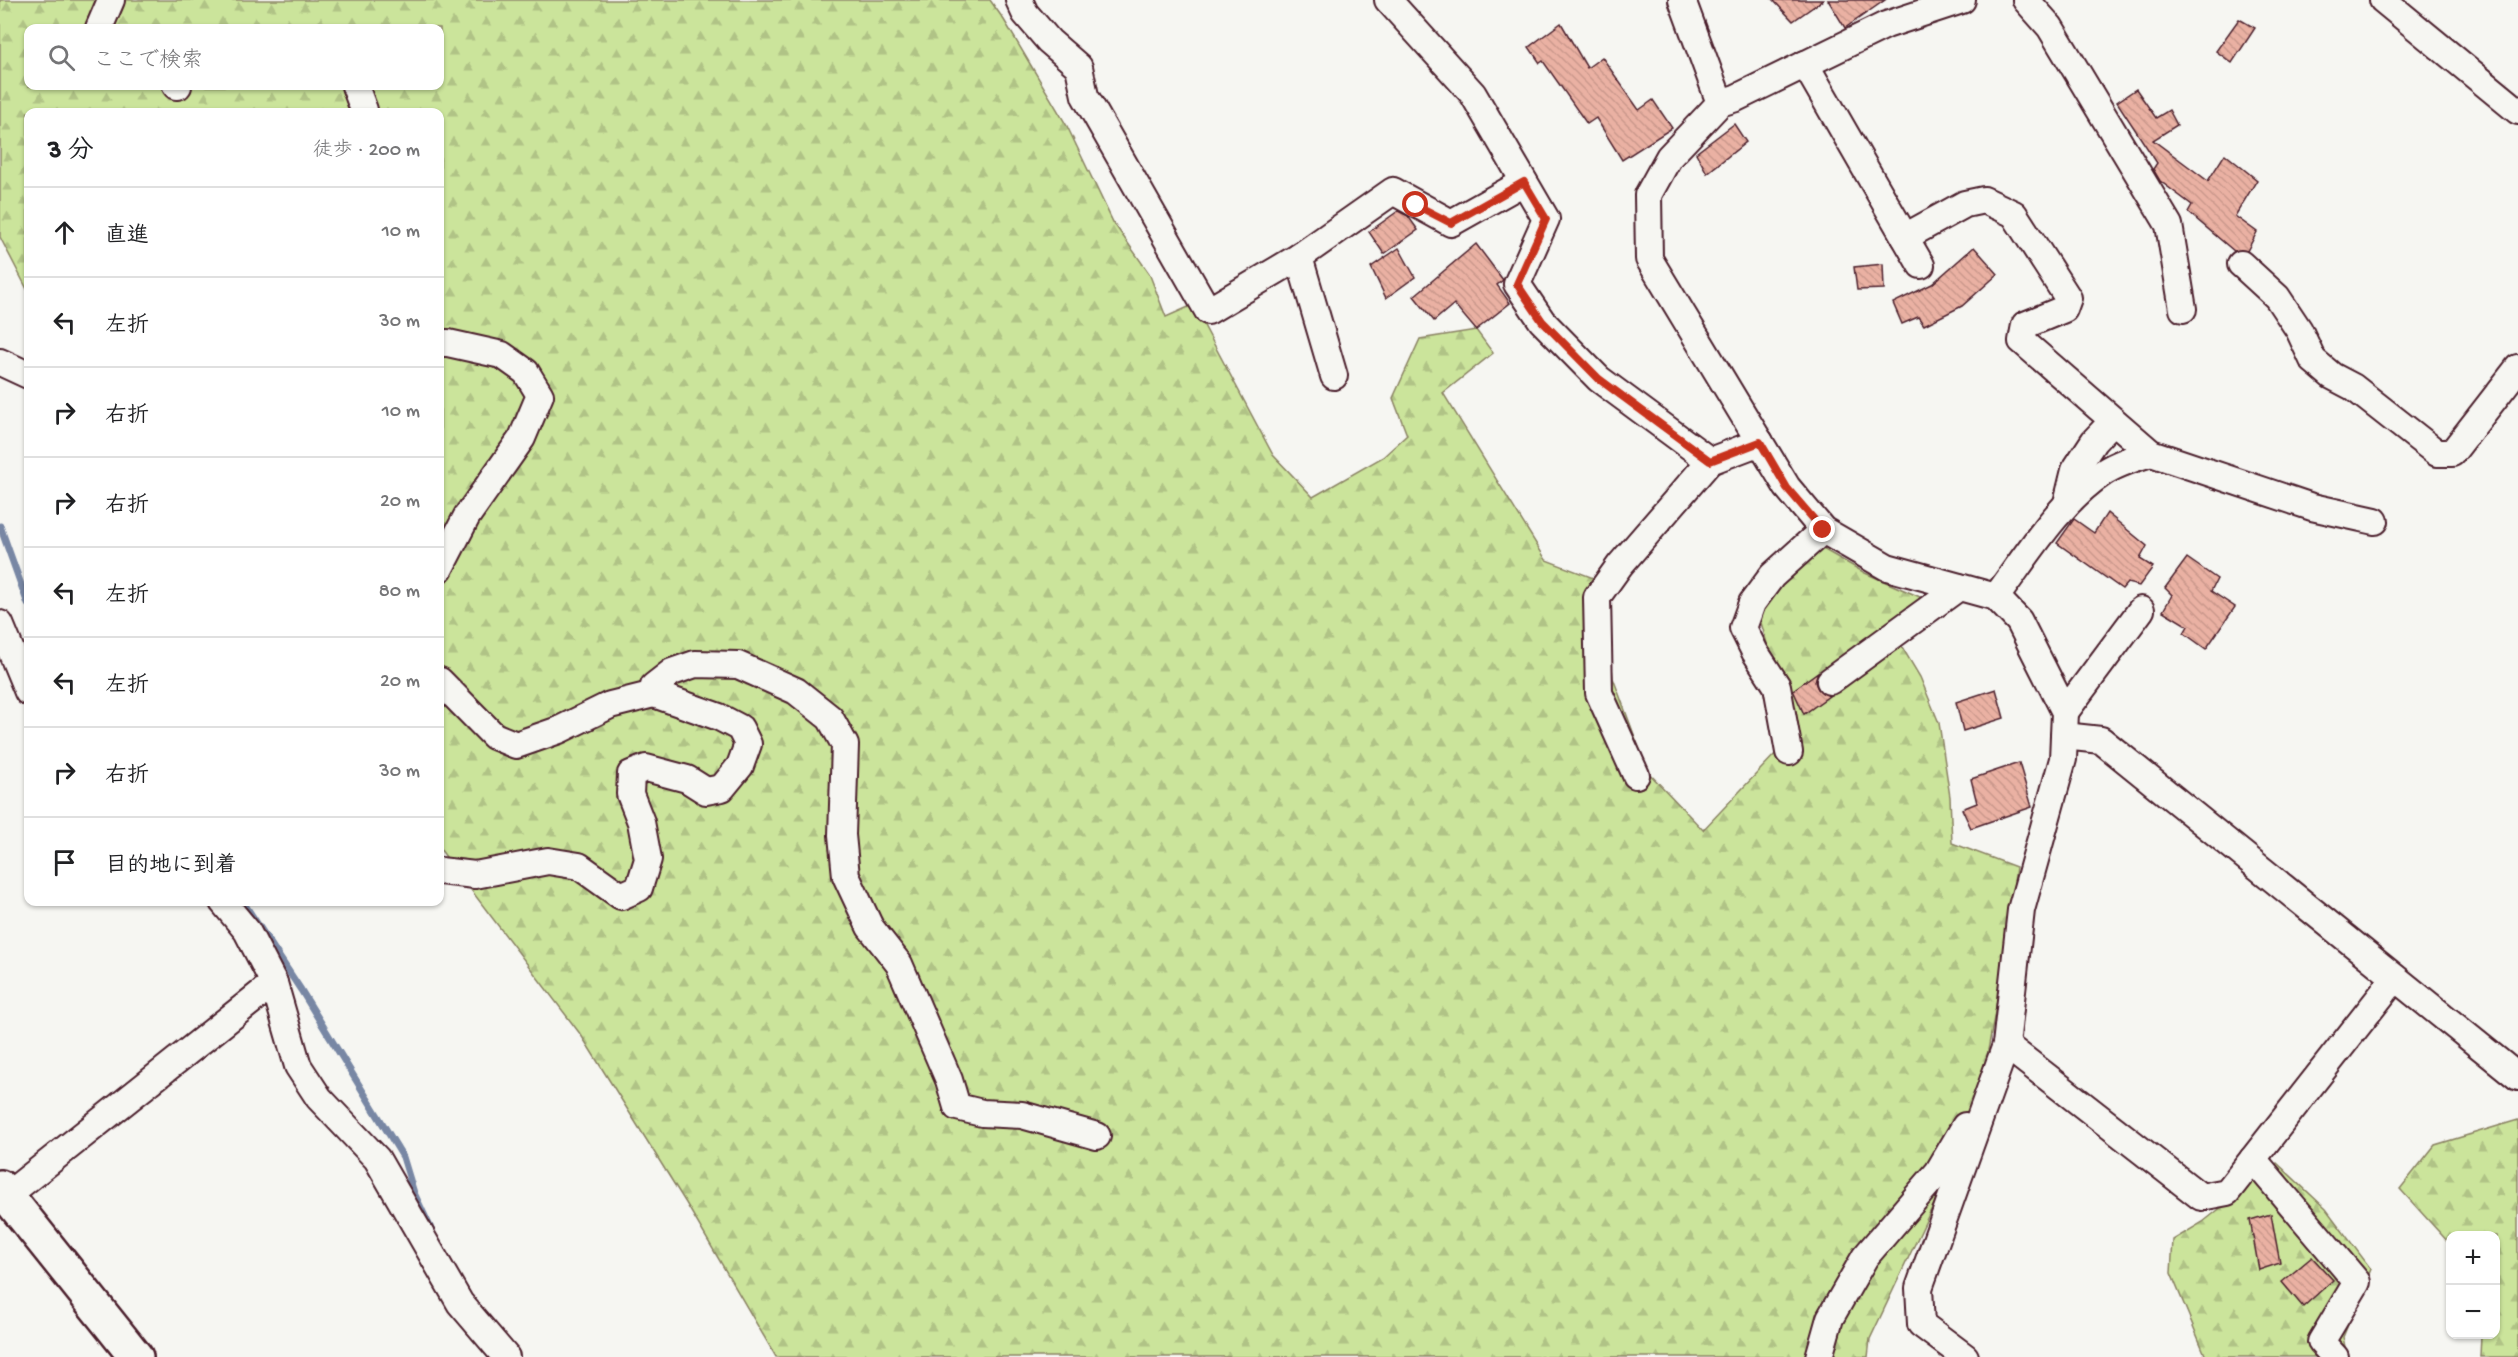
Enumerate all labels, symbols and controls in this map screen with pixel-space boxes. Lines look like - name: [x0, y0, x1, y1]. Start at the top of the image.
- search box: [24, 24, 444, 90]
- icon: search: [45, 41, 78, 74]
- text: ここで検索: [93, 49, 203, 75]
- text: 3 分: [48, 137, 94, 168]
- text: 徒歩 · 200 m: [313, 140, 420, 163]
- route start: [1402, 191, 1428, 217]
- icon: ahead: [48, 216, 81, 249]
- text: 10 m: [382, 221, 420, 244]
- text: 直進: [105, 224, 149, 250]
- icon: left: [48, 306, 81, 339]
- text: 30 m: [379, 311, 420, 334]
- text: 左折: [105, 314, 149, 340]
- icon: right: [48, 396, 81, 429]
- text: 10 m: [382, 401, 420, 424]
- text: 右折: [105, 404, 149, 430]
- icon: right: [48, 486, 81, 519]
- text: 20 m: [380, 491, 420, 514]
- text: 右折: [105, 494, 149, 520]
- route end: [1809, 516, 1835, 542]
- icon: left: [48, 576, 81, 609]
- text: 80 m: [379, 581, 420, 604]
- text: 左折: [105, 584, 149, 610]
- icon: left: [48, 666, 81, 699]
- text: 20 m: [380, 671, 420, 694]
- text: 左折: [105, 674, 149, 700]
- icon: right: [48, 756, 81, 789]
- text: 30 m: [379, 761, 420, 784]
- text: 右折: [105, 764, 149, 790]
- icon: arrive: [48, 846, 81, 879]
- text: 目的地に到着: [105, 854, 237, 880]
- map controls: [2446, 1231, 2500, 1339]
- button: +: [2446, 1231, 2500, 1285]
- button: −: [2446, 1285, 2500, 1339]

